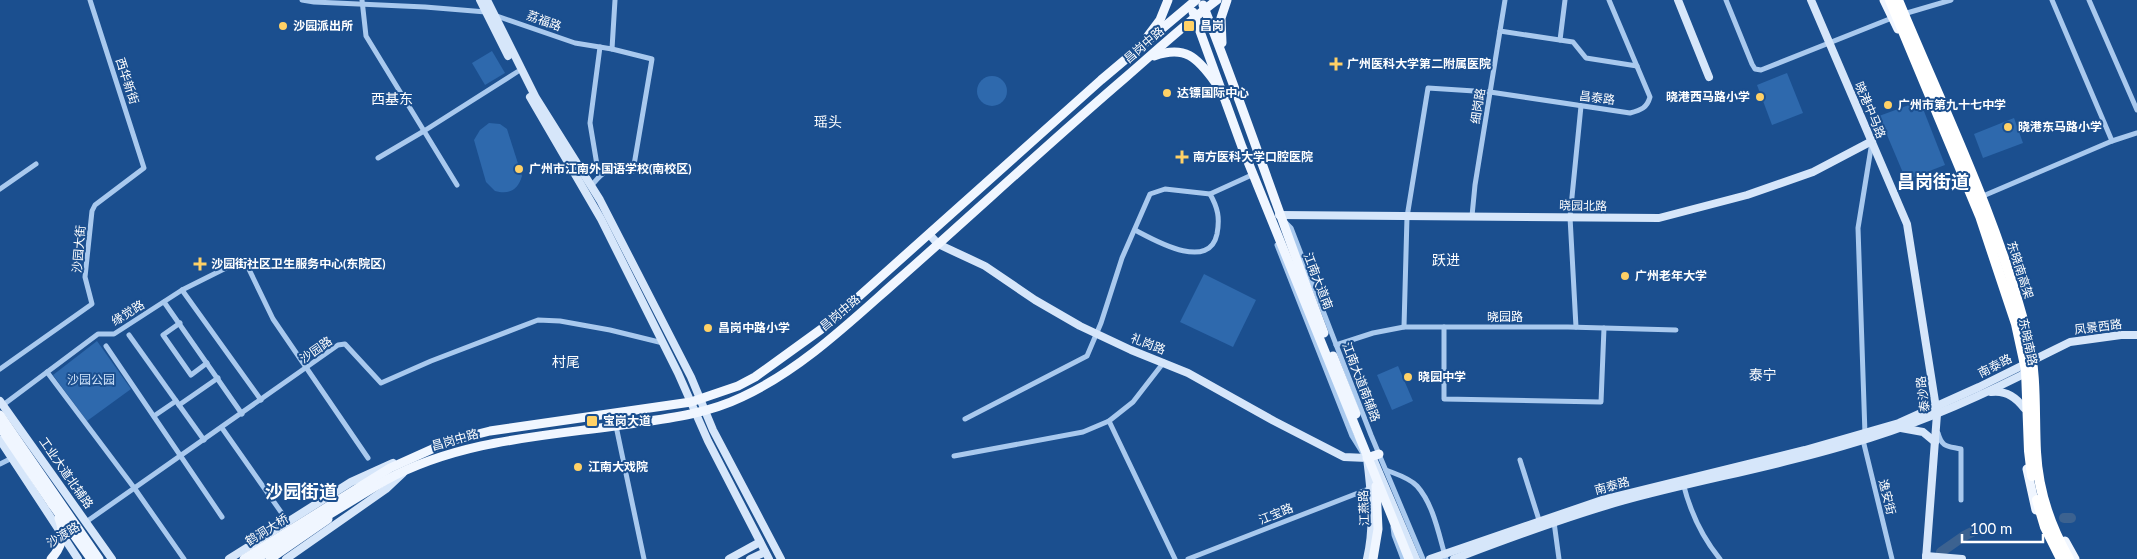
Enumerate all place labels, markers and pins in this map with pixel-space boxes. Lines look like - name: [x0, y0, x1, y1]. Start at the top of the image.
- place label: 沙园派出所: [293, 18, 353, 33]
- place label: 昌岗: [1200, 18, 1224, 33]
- marker: 昌岗: [1182, 19, 1196, 33]
- marker: 沙园派出所: [277, 20, 289, 32]
- place label: 广州医科大学第二附属医院: [1347, 56, 1491, 71]
- marker: 广州医科大学第二附属医院: [1329, 57, 1343, 71]
- place label: 达镖国际中心: [1177, 85, 1249, 100]
- marker: 达镖国际中心: [1161, 87, 1173, 99]
- place label: 晓港西马路小学: [1666, 89, 1750, 104]
- marker: 晓港西马路小学: [1754, 91, 1766, 103]
- place label: 广州市第九十七中学: [1898, 97, 2006, 112]
- marker: 广州市第九十七中学: [1882, 99, 1894, 111]
- place label: 晓港东马路小学: [2018, 119, 2102, 134]
- marker: 晓港东马路小学: [2002, 121, 2014, 133]
- place label: 南方医科大学口腔医院: [1193, 149, 1313, 164]
- marker: 南方医科大学口腔医院: [1175, 150, 1189, 164]
- place label: 广州市江南外国语学校(南校区): [529, 161, 692, 176]
- marker: 广州市江南外国语学校(南校区): [513, 163, 525, 175]
- place label: 沙园街社区卫生服务中心(东院区): [211, 256, 386, 271]
- marker: 沙园街社区卫生服务中心(东院区): [193, 257, 207, 271]
- place label: 广州老年大学: [1635, 268, 1707, 283]
- marker: 广州老年大学: [1619, 270, 1631, 282]
- place label: 昌岗中路小学: [718, 320, 790, 335]
- marker: 昌岗中路小学: [702, 322, 714, 334]
- place label: 晓园中学: [1418, 369, 1466, 384]
- marker: 晓园中学: [1402, 371, 1414, 383]
- place label: 宝岗大道: [603, 413, 651, 428]
- marker: 宝岗大道: [585, 414, 599, 428]
- place label: 江南大戏院: [588, 459, 648, 474]
- marker: 江南大戏院: [572, 461, 584, 473]

